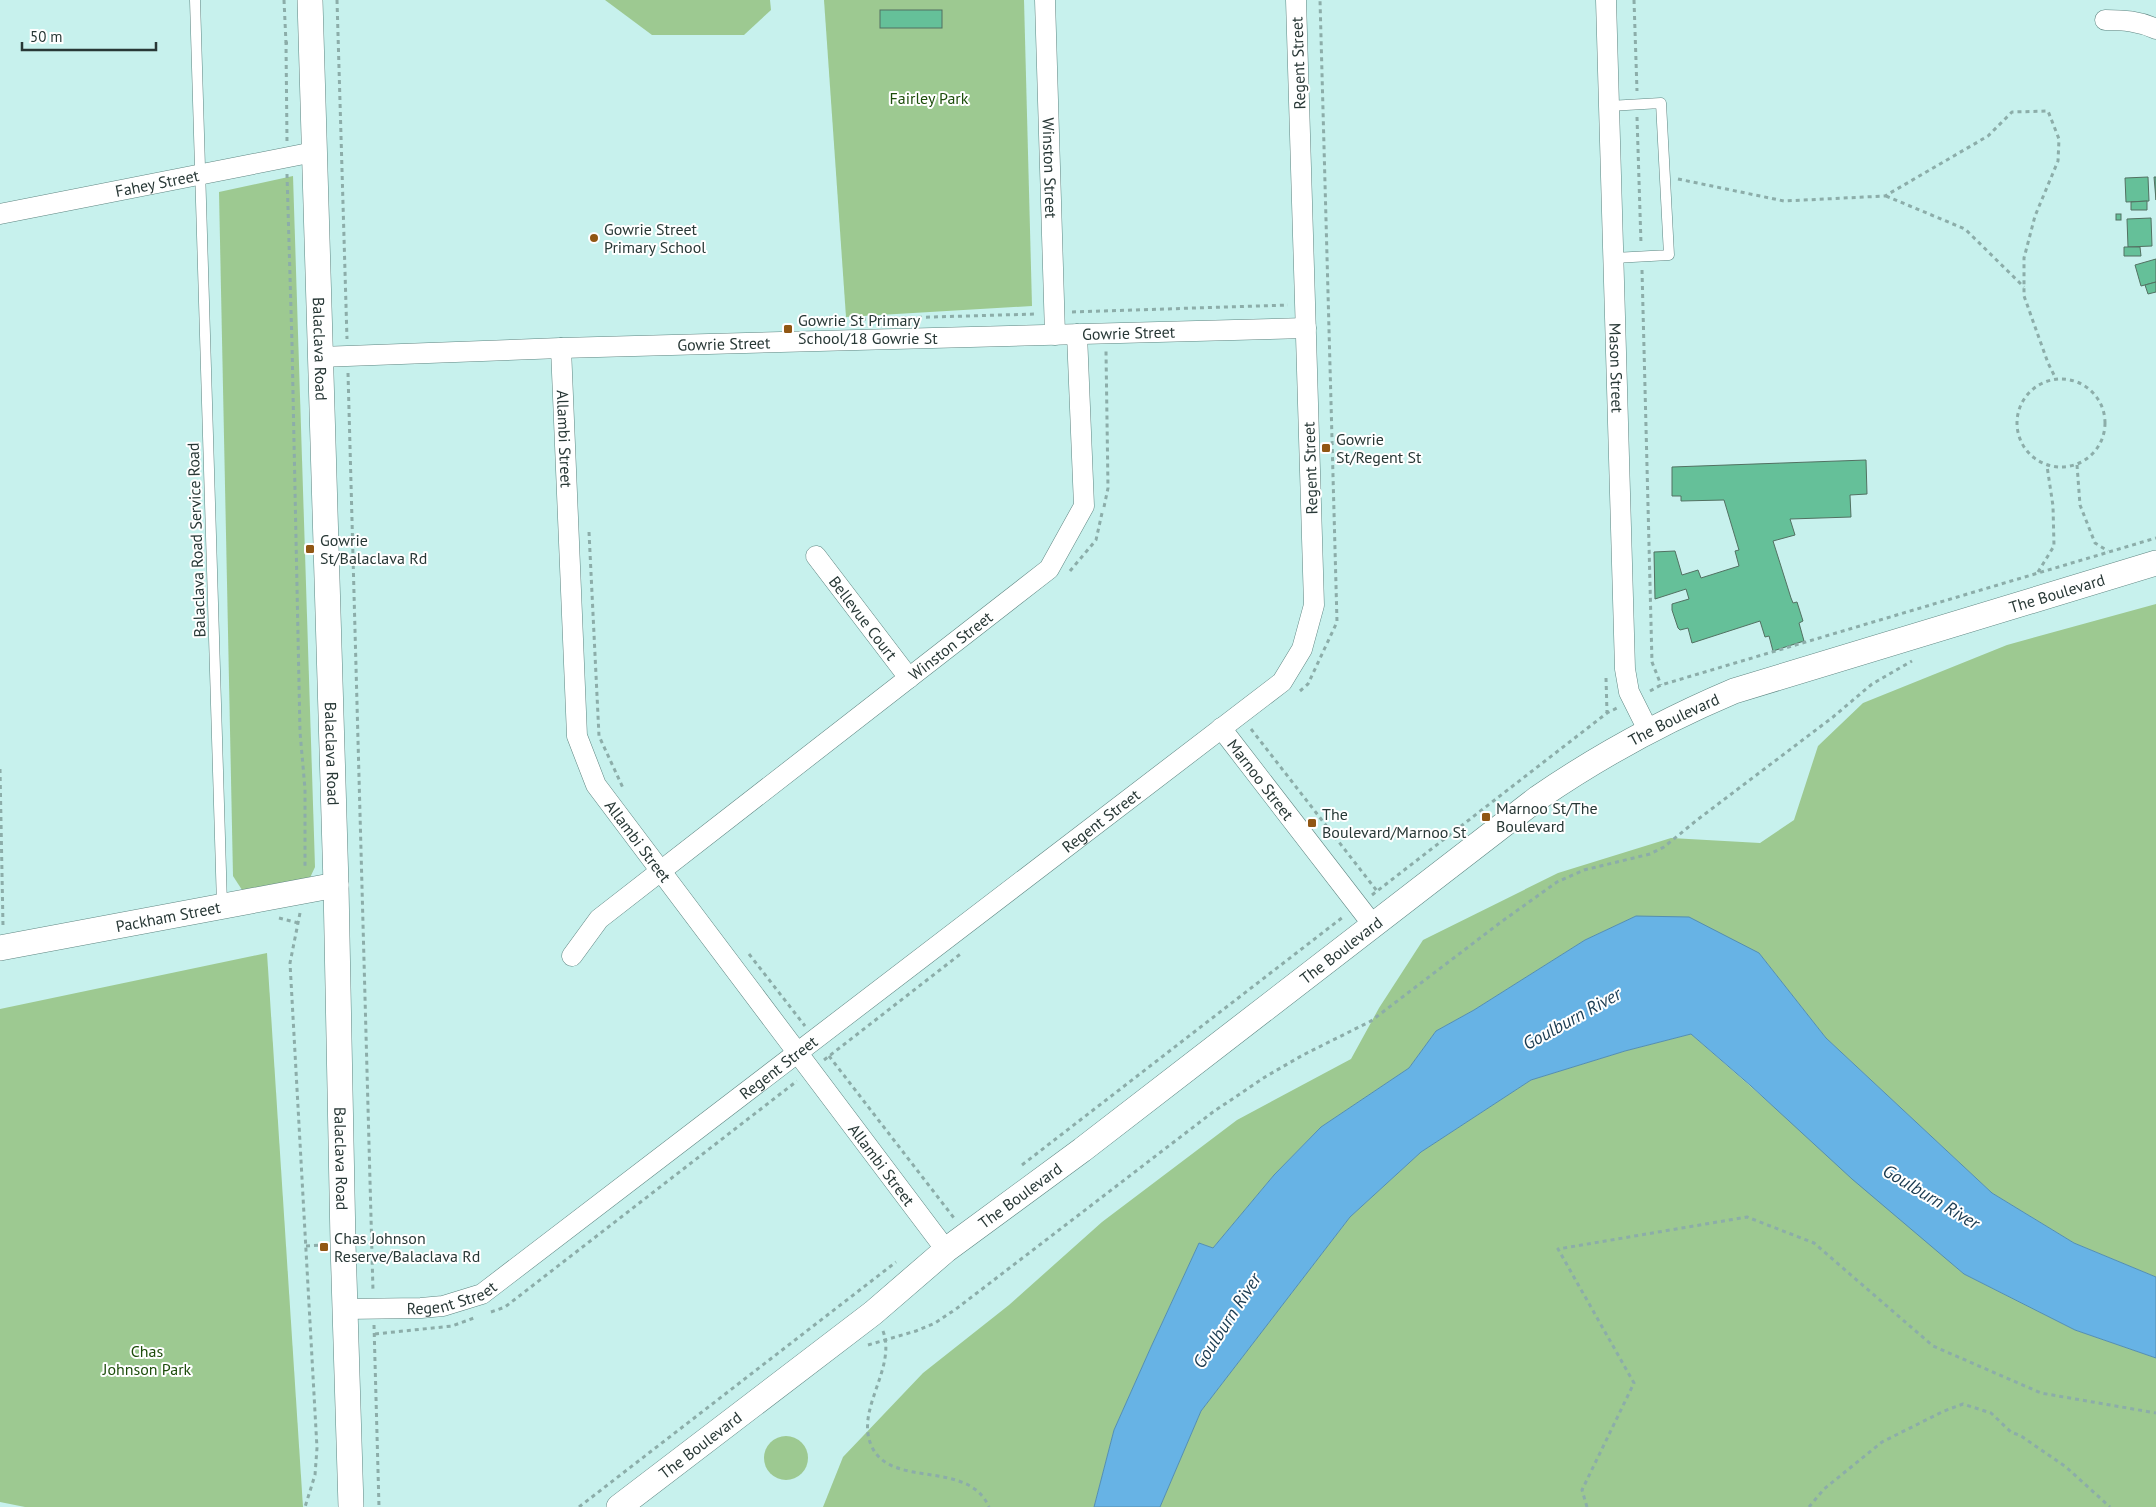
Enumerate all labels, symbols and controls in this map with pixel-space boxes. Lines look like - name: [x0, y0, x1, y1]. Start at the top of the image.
- street label: Regent Street: [1286, 16, 1310, 110]
- scale bar: [22, 20, 156, 52]
- text: 50 m: [30, 27, 63, 46]
- park label: Fairley Park: [890, 88, 969, 108]
- street label: Winston Street: [1039, 117, 1062, 219]
- street label: Fahey Street: [113, 165, 201, 201]
- place label: Gowrie Street Primary School: [604, 219, 706, 257]
- marker: Gowrie Street Primary School: [588, 232, 600, 244]
- street label: Balaclava Road: [309, 297, 332, 401]
- place label: Gowrie St Primary School/18 Gowrie St: [798, 310, 938, 348]
- street label: Gowrie Street: [1082, 322, 1176, 344]
- marker: Gowrie St Primary School/18 Gowrie St: [782, 323, 794, 335]
- street label: Mason Street: [1605, 323, 1628, 414]
- street label: Gowrie Street: [677, 332, 771, 355]
- street label: Allambi Street: [553, 390, 577, 489]
- street label: Regent Street: [1298, 421, 1322, 515]
- place label: Gowrie St/Regent St: [1336, 429, 1422, 467]
- street label: Balaclava Road Service Road: [183, 442, 209, 638]
- marker: Gowrie St/Regent St: [1320, 442, 1332, 454]
- place label: Gowrie St/Balaclava Rd: [320, 530, 427, 568]
- marker: Gowrie St/Balaclava Rd: [304, 543, 316, 555]
- street label: The Boulevard: [2007, 569, 2107, 617]
- street label: Bellevue Court: [825, 572, 902, 665]
- street label: Winston Street: [904, 606, 997, 685]
- street label: The Boulevard: [1625, 689, 1722, 750]
- street label: Balaclava Road: [321, 702, 344, 806]
- street label: Marnoo Street: [1223, 735, 1299, 824]
- street label: Regent Street: [1058, 784, 1144, 857]
- street label: Allambi Street: [601, 796, 676, 887]
- place label: Marnoo St/The Boulevard: [1496, 798, 1598, 836]
- place label: The Boulevard/Marnoo St: [1322, 804, 1467, 842]
- marker: Marnoo St/The Boulevard: [1480, 811, 1492, 823]
- marker: The Boulevard/Marnoo St: [1306, 817, 1318, 829]
- street label: Packham Street: [114, 897, 223, 936]
- street label: The Boulevard: [1296, 912, 1386, 988]
- water label: Goulburn River: [1519, 982, 1626, 1055]
- street label: Regent Street: [735, 1031, 822, 1103]
- street label: Balaclava Road: [330, 1107, 352, 1211]
- street label: Allambi Street: [844, 1120, 919, 1210]
- street label: The Boulevard: [974, 1158, 1066, 1233]
- water label: Goulburn River: [1879, 1159, 1985, 1235]
- place label: Chas Johnson Reserve/Balaclava Rd: [334, 1228, 480, 1266]
- marker: Chas Johnson Reserve/Balaclava Rd: [318, 1241, 330, 1253]
- water label: Goulburn River: [1187, 1268, 1266, 1373]
- street label: Regent Street: [406, 1276, 501, 1318]
- park label: Chas Johnson Park: [102, 1341, 192, 1379]
- street label: The Boulevard: [655, 1407, 745, 1483]

